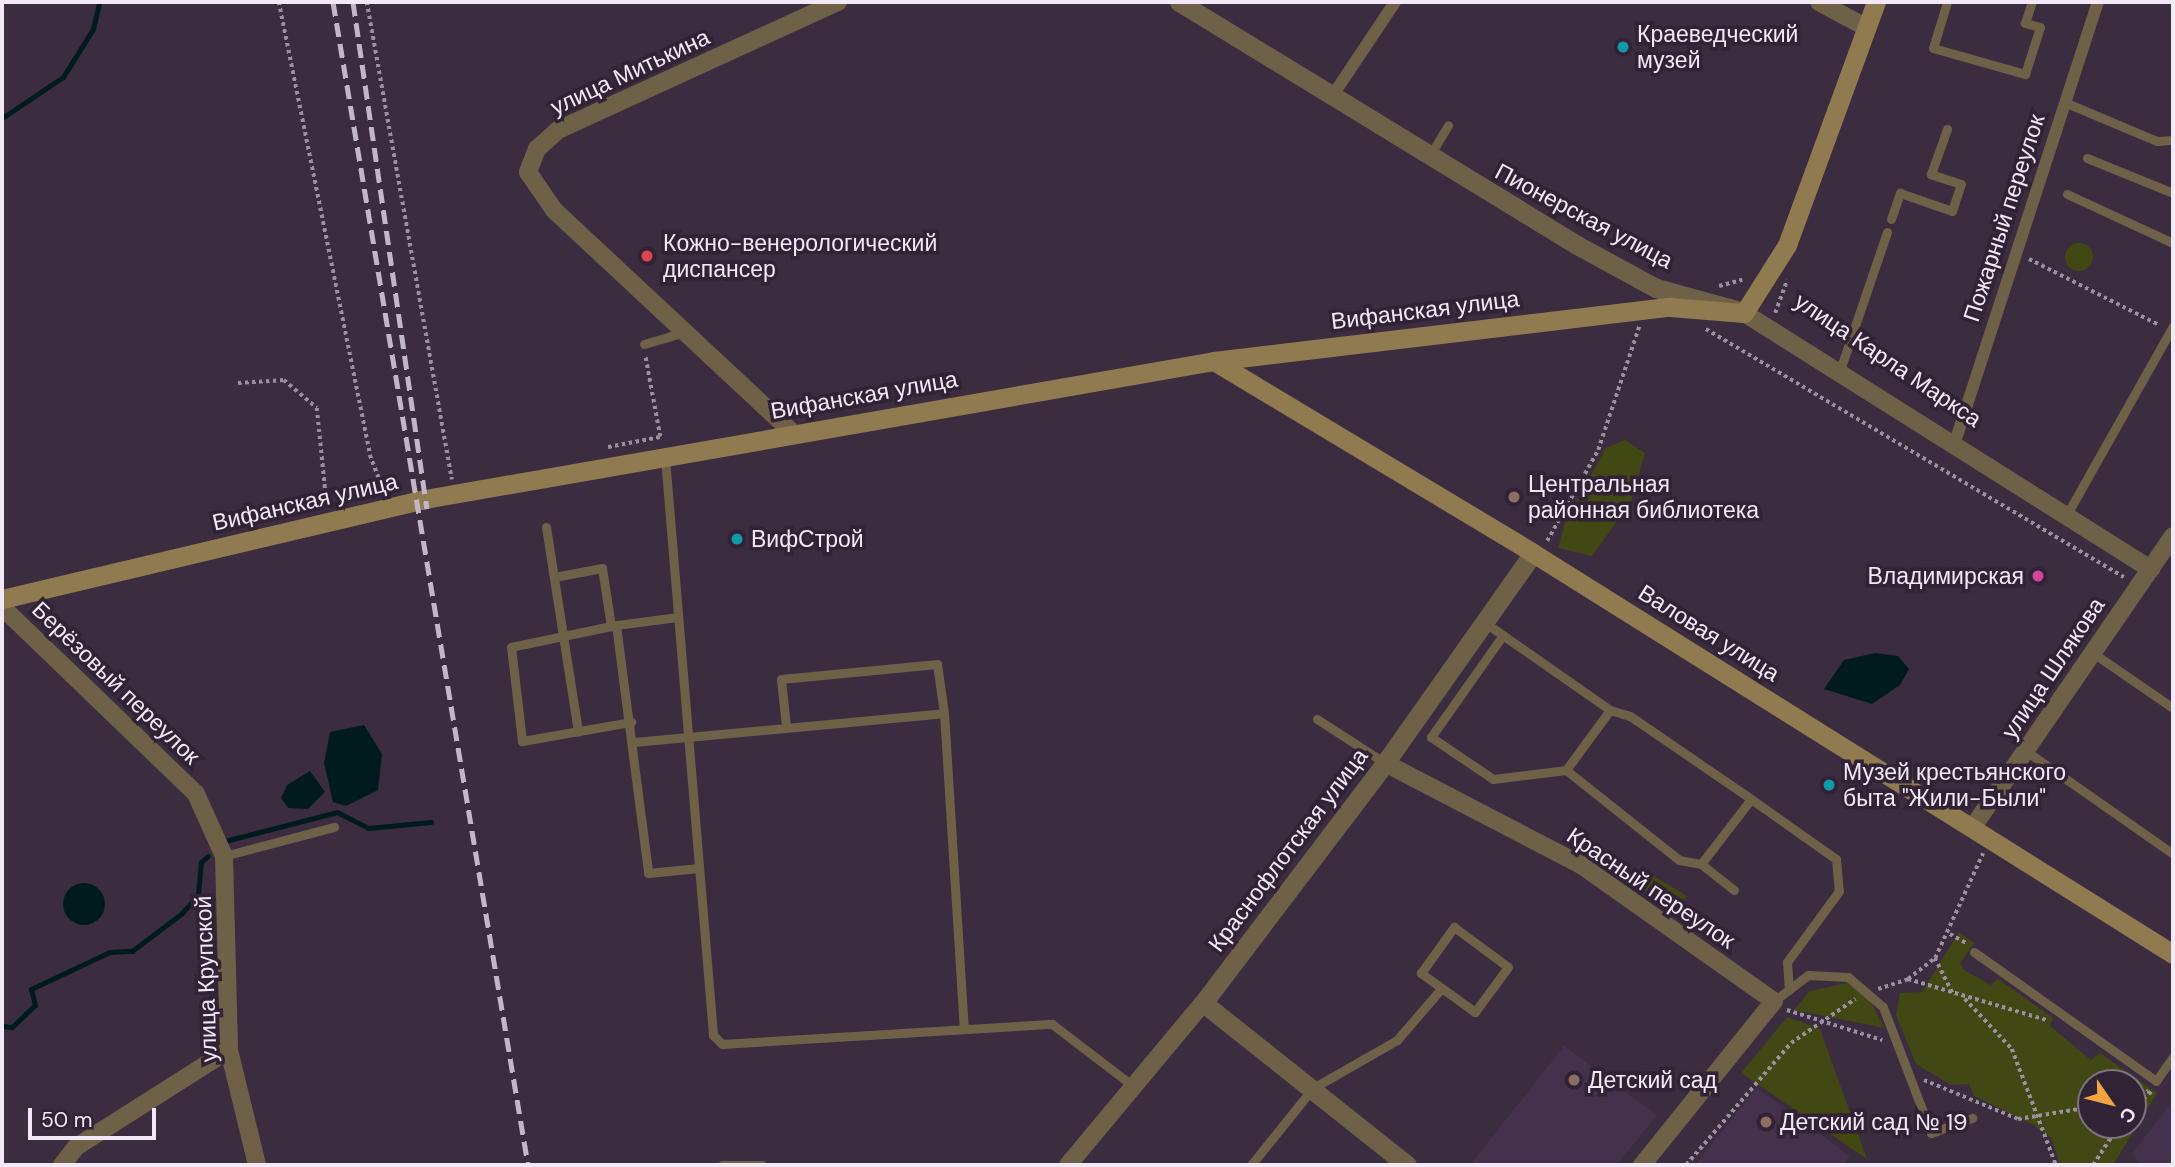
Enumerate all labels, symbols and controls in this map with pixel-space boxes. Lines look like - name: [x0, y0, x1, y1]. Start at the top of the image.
- place label: Краеведческий музей: [1637, 20, 1798, 74]
- street label: улица Митькина: [546, 23, 714, 121]
- marker: Краеведческий музей: [1615, 39, 1631, 55]
- street label: Пожарный переулок: [1957, 111, 2051, 325]
- street label: Пионерская улица: [1491, 158, 1677, 274]
- place label: Кожно-венерологический диспансер: [663, 229, 937, 283]
- marker: Кожно-венерологический диспансер: [637, 246, 657, 266]
- street label: Вифанская улица: [1329, 285, 1521, 335]
- street label: улица Карла Маркса: [1789, 287, 1987, 433]
- street label: Вифанская улица: [768, 365, 960, 425]
- street label: Вифанская улица: [210, 467, 400, 537]
- place label: Центральная районная библиотека: [1528, 470, 1759, 524]
- marker: Центральная районная библиотека: [1506, 489, 1522, 505]
- place label: ВифСтрой: [751, 525, 864, 553]
- marker: ВифСтрой: [729, 531, 745, 547]
- place label: Владимирская: [1867, 562, 2024, 590]
- marker: Владимирская: [2030, 568, 2046, 584]
- street label: Валовая улица: [1633, 579, 1785, 687]
- street label: улица Шлякова: [1996, 592, 2110, 744]
- street label: Берёзовый переулок: [26, 596, 206, 770]
- street label: Краснофлотская улица: [1203, 743, 1373, 957]
- place label: Музей крестьянского быта "Жили-Были": [1843, 758, 2066, 812]
- marker: Музей крестьянского быта "Жили-Были": [1821, 777, 1837, 793]
- street label: Красный переулок: [1562, 822, 1740, 954]
- street label: улица Крупской: [189, 895, 223, 1063]
- place label: Детский сад: [1588, 1066, 1717, 1094]
- north arrow: [2077, 1069, 2147, 1139]
- marker: Детский сад: [1566, 1072, 1582, 1088]
- scale bar: [32, 1094, 159, 1138]
- text: С: [2114, 1102, 2142, 1128]
- text: 50 m: [41, 1106, 92, 1134]
- place label: Детский сад № 19: [1780, 1108, 1967, 1136]
- marker: Детский сад № 19: [1758, 1114, 1774, 1130]

